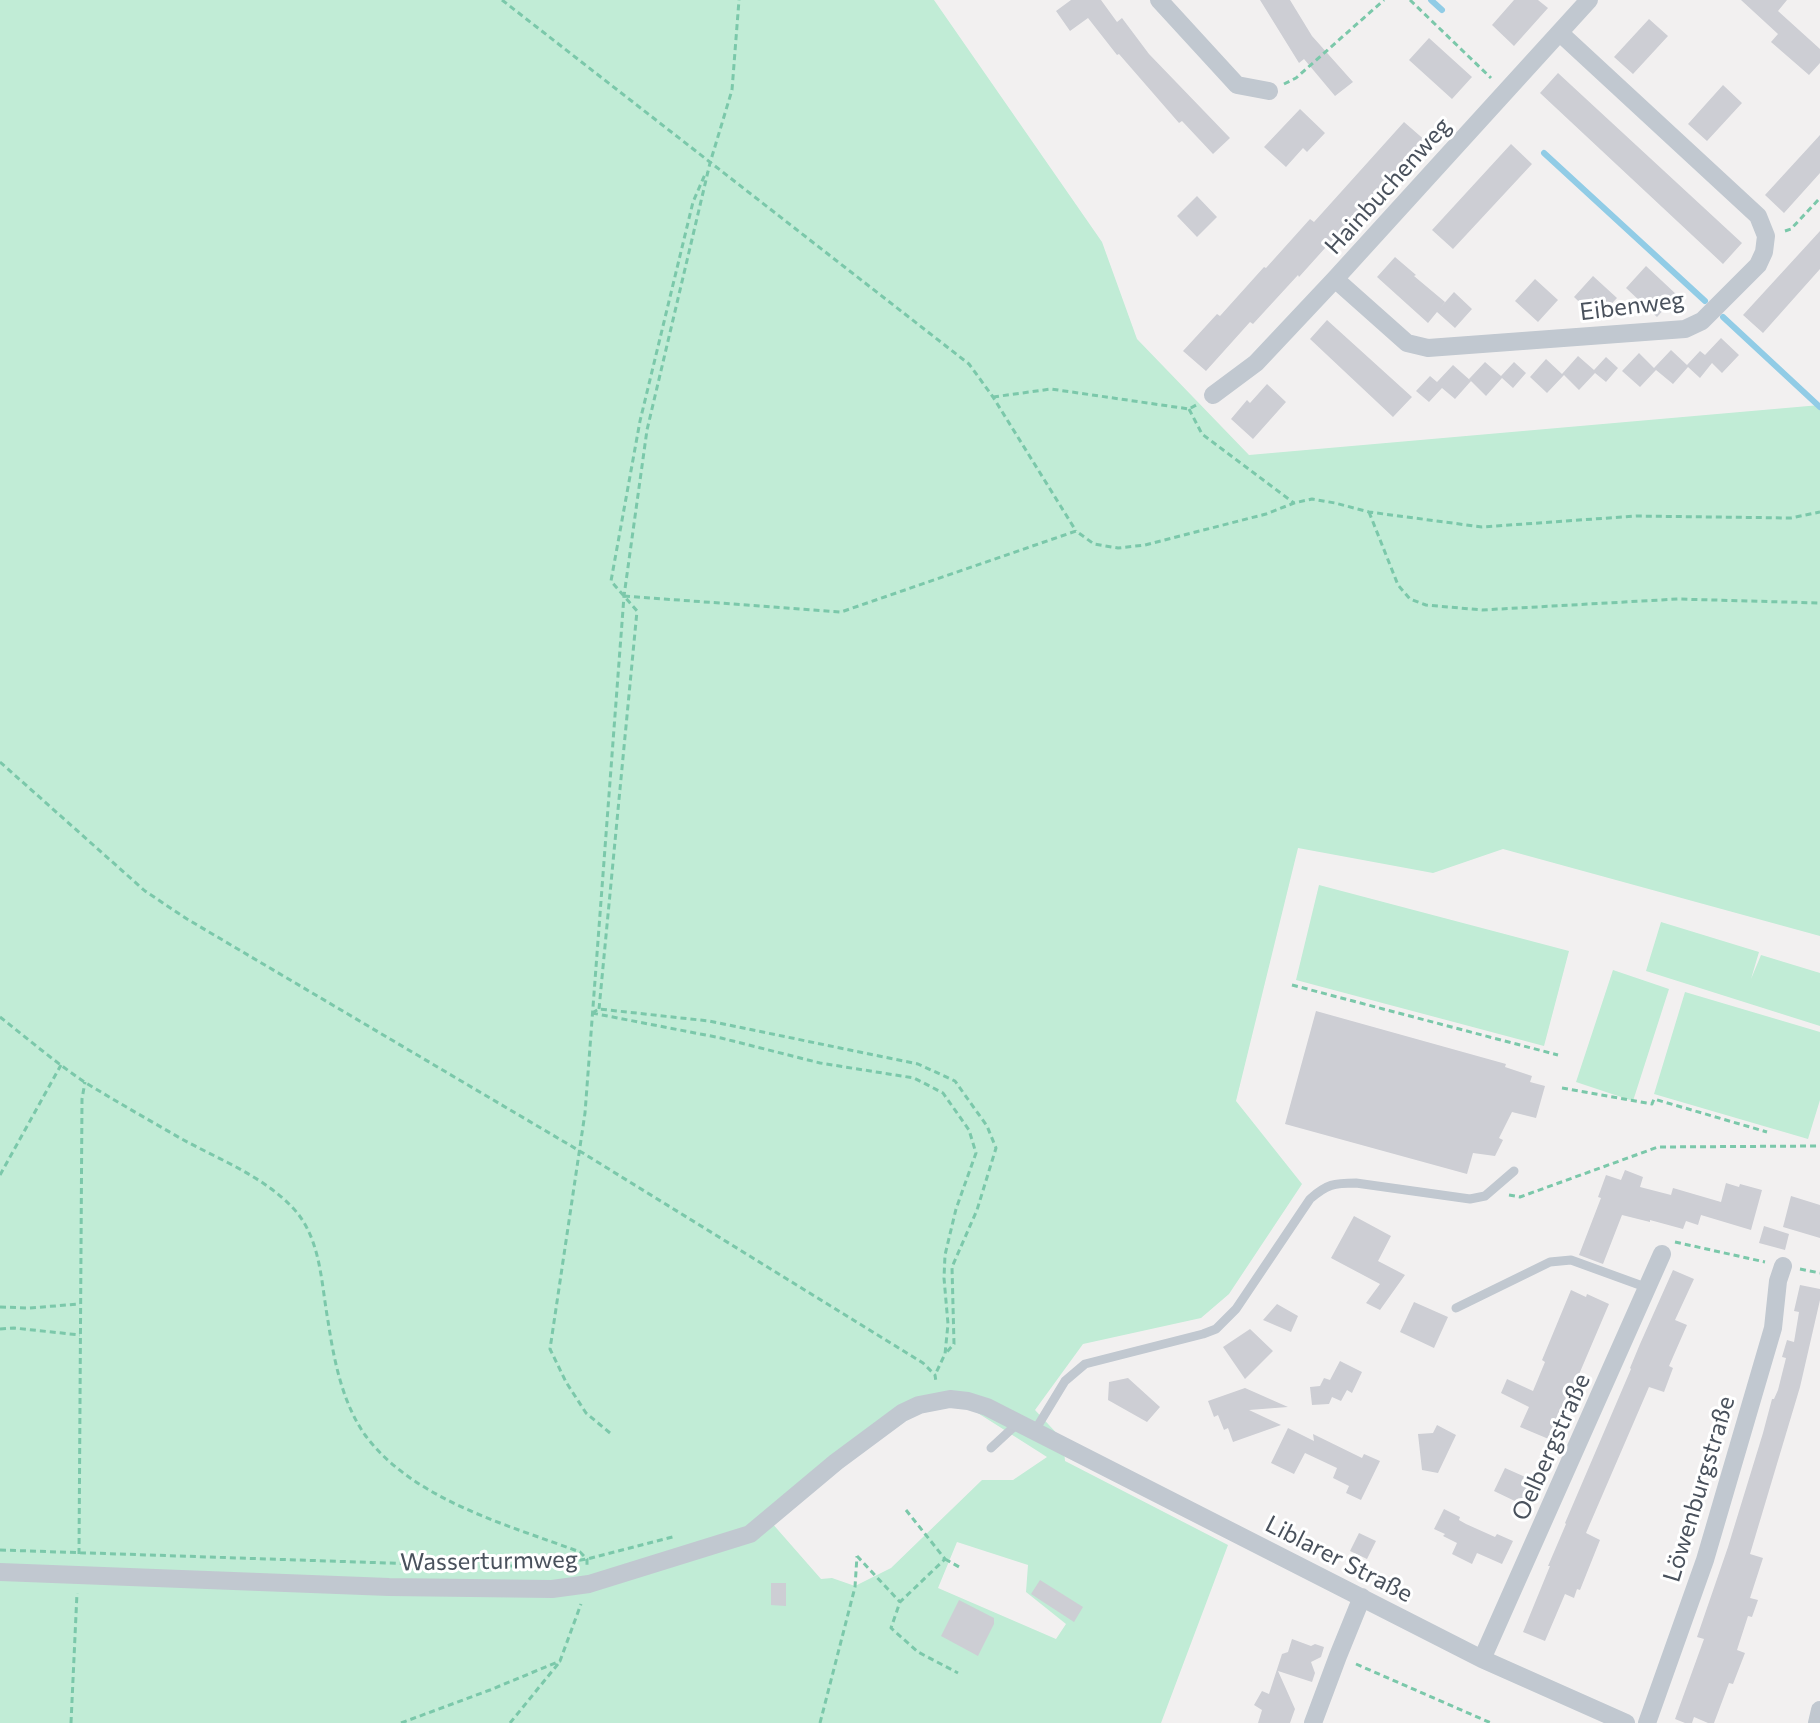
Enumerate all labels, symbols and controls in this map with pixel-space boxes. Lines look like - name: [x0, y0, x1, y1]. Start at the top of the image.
- street label: Hainbuchenweg: [1319, 112, 1457, 260]
- street label: Eibenweg: [1578, 285, 1686, 327]
- street label: Oelbergstraße: [1506, 1369, 1596, 1525]
- street label: Löwenburgstraße: [1657, 1393, 1741, 1585]
- street label: Liblarer Straße: [1260, 1509, 1418, 1609]
- street label: Wasserturmweg: [400, 1545, 578, 1577]

